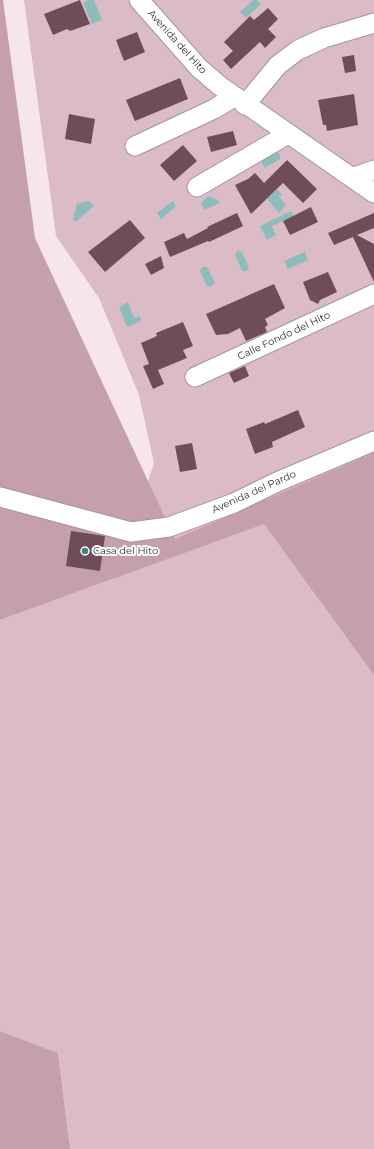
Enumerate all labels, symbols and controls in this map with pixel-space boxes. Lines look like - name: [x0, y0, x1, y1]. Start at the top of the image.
- street label: Avenida del Hito: [145, 8, 209, 76]
- street label: Calle Fondo del Hito: [236, 309, 332, 363]
- street label: Avenida del Pardo: [210, 468, 298, 516]
- place label: Casa del Hito: [93, 545, 158, 557]
- marker: Casa del Hito: [80, 546, 90, 556]

